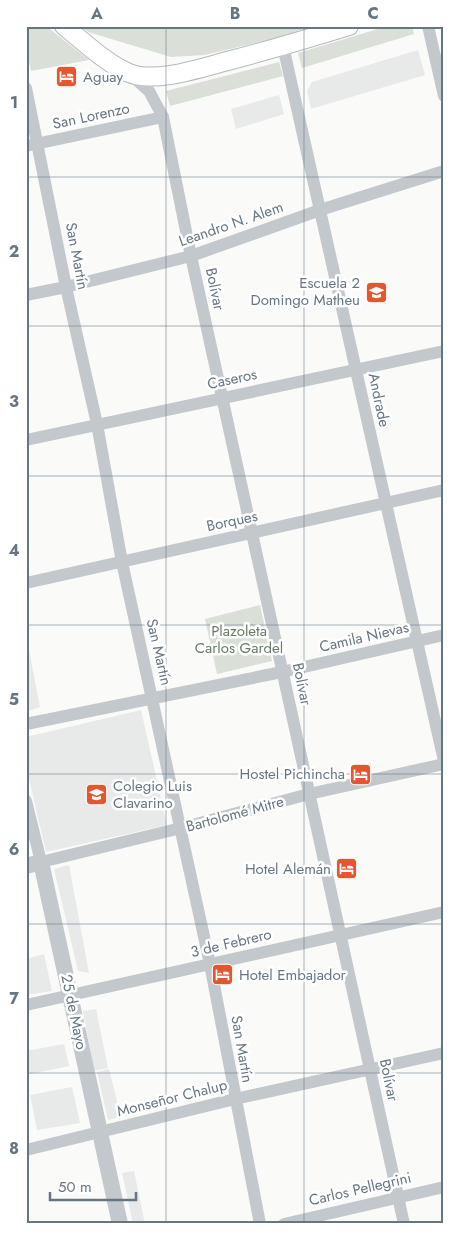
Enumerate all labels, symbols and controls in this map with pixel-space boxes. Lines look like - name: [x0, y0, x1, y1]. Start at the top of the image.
- text: A: [90, 2, 103, 25]
- text: B: [230, 2, 240, 25]
- text: C: [367, 2, 379, 25]
- hotel icon: Aguay: [55, 65, 79, 89]
- place label: Aguay: [83, 66, 123, 88]
- text: 1: [10, 91, 18, 114]
- street label: San Lorenzo: [50, 97, 132, 135]
- street label: Leandro N. Alem: [176, 196, 286, 252]
- street label: San Martín: [60, 221, 94, 291]
- text: 2: [9, 240, 19, 263]
- street label: Bolívar: [200, 266, 230, 313]
- place label: Escuela 2 Domingo Matheu: [250, 272, 360, 311]
- school or university icon: Escuela 2 Domingo Matheu: [364, 280, 388, 304]
- street label: Caseros: [205, 363, 259, 395]
- street label: Andrade: [363, 371, 396, 429]
- text: 3: [9, 390, 19, 413]
- street label: Borques: [204, 505, 260, 537]
- text: 4: [8, 539, 20, 562]
- street label: Camila Nievas: [317, 616, 411, 658]
- street label: San Martín: [141, 617, 177, 687]
- park label: Plazoleta Carlos Gardel: [195, 620, 283, 659]
- street label: Bolívar: [287, 661, 317, 708]
- text: 5: [9, 688, 19, 711]
- hotel icon: Hostel Pichincha: [349, 762, 373, 786]
- place label: Hostel Pichincha: [240, 763, 345, 785]
- place label: Colegio Luis Clavarino: [113, 775, 192, 814]
- school or university icon: Colegio Luis Clavarino: [85, 783, 109, 807]
- street label: Bartolomé Mitre: [184, 790, 287, 838]
- text: 6: [9, 838, 19, 861]
- hotel icon: Hotel Alemán: [335, 857, 359, 881]
- place label: Hotel Alemán: [245, 858, 331, 880]
- street label: 3 de Febrero: [188, 923, 274, 963]
- hotel icon: Hotel Embajador: [211, 963, 235, 987]
- place label: Hotel Embajador: [239, 964, 347, 986]
- street label: 25 de Mayo: [55, 972, 93, 1052]
- text: 7: [9, 987, 19, 1010]
- street label: San Martín: [225, 1014, 259, 1084]
- street label: Bolívar: [374, 1057, 404, 1104]
- street label: Monseñor Chalup: [115, 1074, 230, 1122]
- text: 8: [9, 1137, 19, 1160]
- street label: Carlos Pellegrini: [307, 1167, 413, 1211]
- scale bar: [50, 1170, 136, 1202]
- text: 50 m: [58, 1176, 92, 1198]

